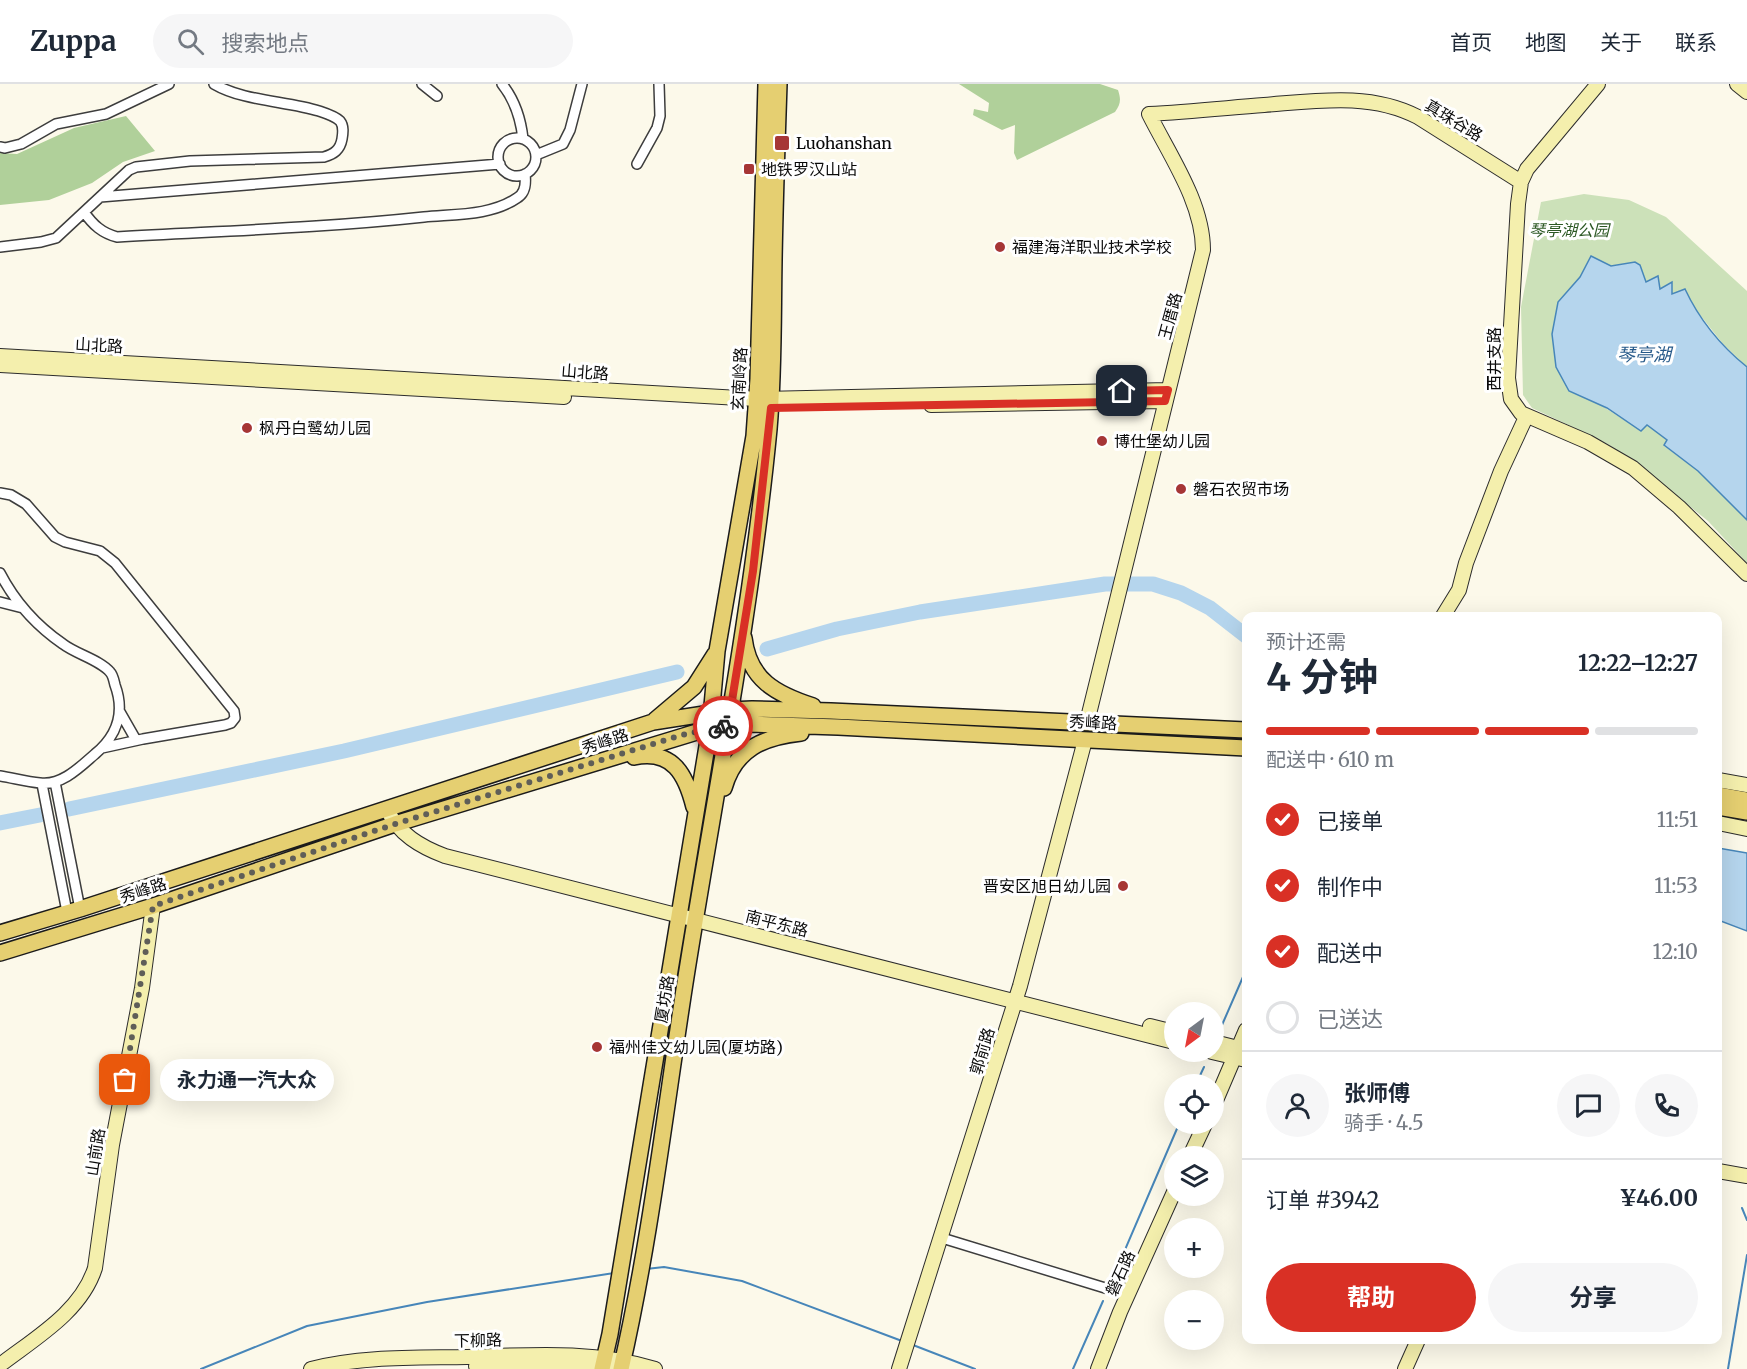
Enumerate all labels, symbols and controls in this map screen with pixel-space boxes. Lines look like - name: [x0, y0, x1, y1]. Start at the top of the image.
- search box: [153, 14, 573, 68]
- text: Zuppa: [30, 23, 117, 59]
- icon: search: [174, 25, 207, 58]
- text: 搜索地点: [222, 29, 310, 57]
- text: 首页: [1450, 29, 1492, 56]
- text: 地图: [1525, 29, 1567, 56]
- text: 关于: [1600, 29, 1642, 56]
- text: 联系: [1675, 29, 1717, 56]
- street label: 真珠谷路: [1421, 95, 1487, 145]
- place label: Luohanshan: [796, 133, 892, 153]
- marker: Luohanshan: [773, 134, 791, 152]
- place label: 地铁罗汉山站: [761, 159, 857, 179]
- marker: 地铁罗汉山站: [742, 162, 756, 176]
- park label: 琴亭湖公园: [1529, 220, 1611, 240]
- place label: 福建海洋职业技术学校: [1012, 237, 1172, 257]
- marker: 福建海洋职业技术学校: [993, 240, 1007, 254]
- street label: 王厝路: [1154, 290, 1186, 342]
- street label: 西井支路: [1484, 327, 1504, 391]
- street label: 山北路: [75, 334, 123, 356]
- water label: 琴亭湖: [1617, 343, 1674, 366]
- street label: 玄南岭路: [727, 347, 751, 411]
- street label: 山北路: [560, 360, 610, 384]
- pin: [1096, 365, 1147, 416]
- icon: home: [1105, 374, 1138, 407]
- place label: 枫丹白鹭幼儿园: [259, 418, 371, 438]
- marker: 枫丹白鹭幼儿园: [240, 421, 254, 435]
- place label: 博仕堡幼儿园: [1114, 431, 1210, 451]
- marker: 博仕堡幼儿园: [1095, 434, 1109, 448]
- place label: 磐石农贸市场: [1193, 479, 1289, 499]
- marker: 磐石农贸市场: [1174, 482, 1188, 496]
- text: 预计还需: [1266, 629, 1346, 654]
- text: 12:22–12:27: [1578, 649, 1698, 677]
- text: 4 分钟: [1266, 653, 1378, 702]
- courier: [693, 696, 753, 756]
- icon: bike: [707, 710, 740, 743]
- street label: 秀峰路: [1069, 711, 1117, 733]
- street label: 秀峰路: [579, 724, 631, 758]
- text: 配送中 · 610 m: [1266, 747, 1394, 772]
- icon: check: [1266, 803, 1299, 836]
- text: 已接单: [1317, 807, 1383, 835]
- text: 11:51: [1657, 807, 1698, 832]
- icon: check: [1266, 869, 1299, 902]
- street label: 秀峰路: [117, 873, 169, 907]
- text: 制作中: [1317, 873, 1383, 901]
- text: 11:53: [1654, 873, 1698, 898]
- place label: 晋安区旭日幼儿园: [983, 876, 1111, 896]
- marker: 晋安区旭日幼儿园: [1116, 879, 1130, 893]
- street label: 南平东路: [744, 906, 810, 940]
- icon: check: [1266, 935, 1299, 968]
- text: 配送中: [1317, 939, 1383, 967]
- text: 12:10: [1653, 939, 1698, 964]
- street label: 厦坊路: [650, 974, 678, 1024]
- north arrow: [1164, 1002, 1224, 1062]
- map controls: [1164, 1002, 1224, 1350]
- text: 已送达: [1317, 1005, 1383, 1033]
- street label: 郭前路: [965, 1025, 999, 1077]
- place label: 福州佳文幼儿园(厦坊路): [609, 1037, 783, 1057]
- marker: 福州佳文幼儿园(厦坊路): [590, 1040, 604, 1054]
- pin: [99, 1054, 150, 1105]
- callout: 永力通一汽大众: [161, 1059, 335, 1101]
- icon: bag: [108, 1063, 141, 1096]
- text: 永力通一汽大众: [177, 1067, 317, 1092]
- button: locate: [1164, 1074, 1224, 1134]
- button: person: [1266, 1074, 1329, 1137]
- button: chat: [1557, 1074, 1620, 1137]
- button: phone: [1635, 1074, 1698, 1137]
- text: 张师傅: [1344, 1079, 1410, 1107]
- text: 骑手 · 4.5: [1344, 1110, 1424, 1135]
- street label: 山前路: [81, 1127, 109, 1177]
- button: layers: [1164, 1146, 1224, 1206]
- text: ¥46.00: [1619, 1184, 1698, 1212]
- text: 订单 #3942: [1266, 1186, 1380, 1214]
- button: +: [1164, 1218, 1224, 1278]
- street label: 磐石路: [1101, 1247, 1139, 1299]
- button: 帮助: [1266, 1263, 1476, 1332]
- button: 分享: [1488, 1263, 1698, 1332]
- button: −: [1164, 1290, 1224, 1350]
- street label: 下柳路: [454, 1330, 502, 1350]

